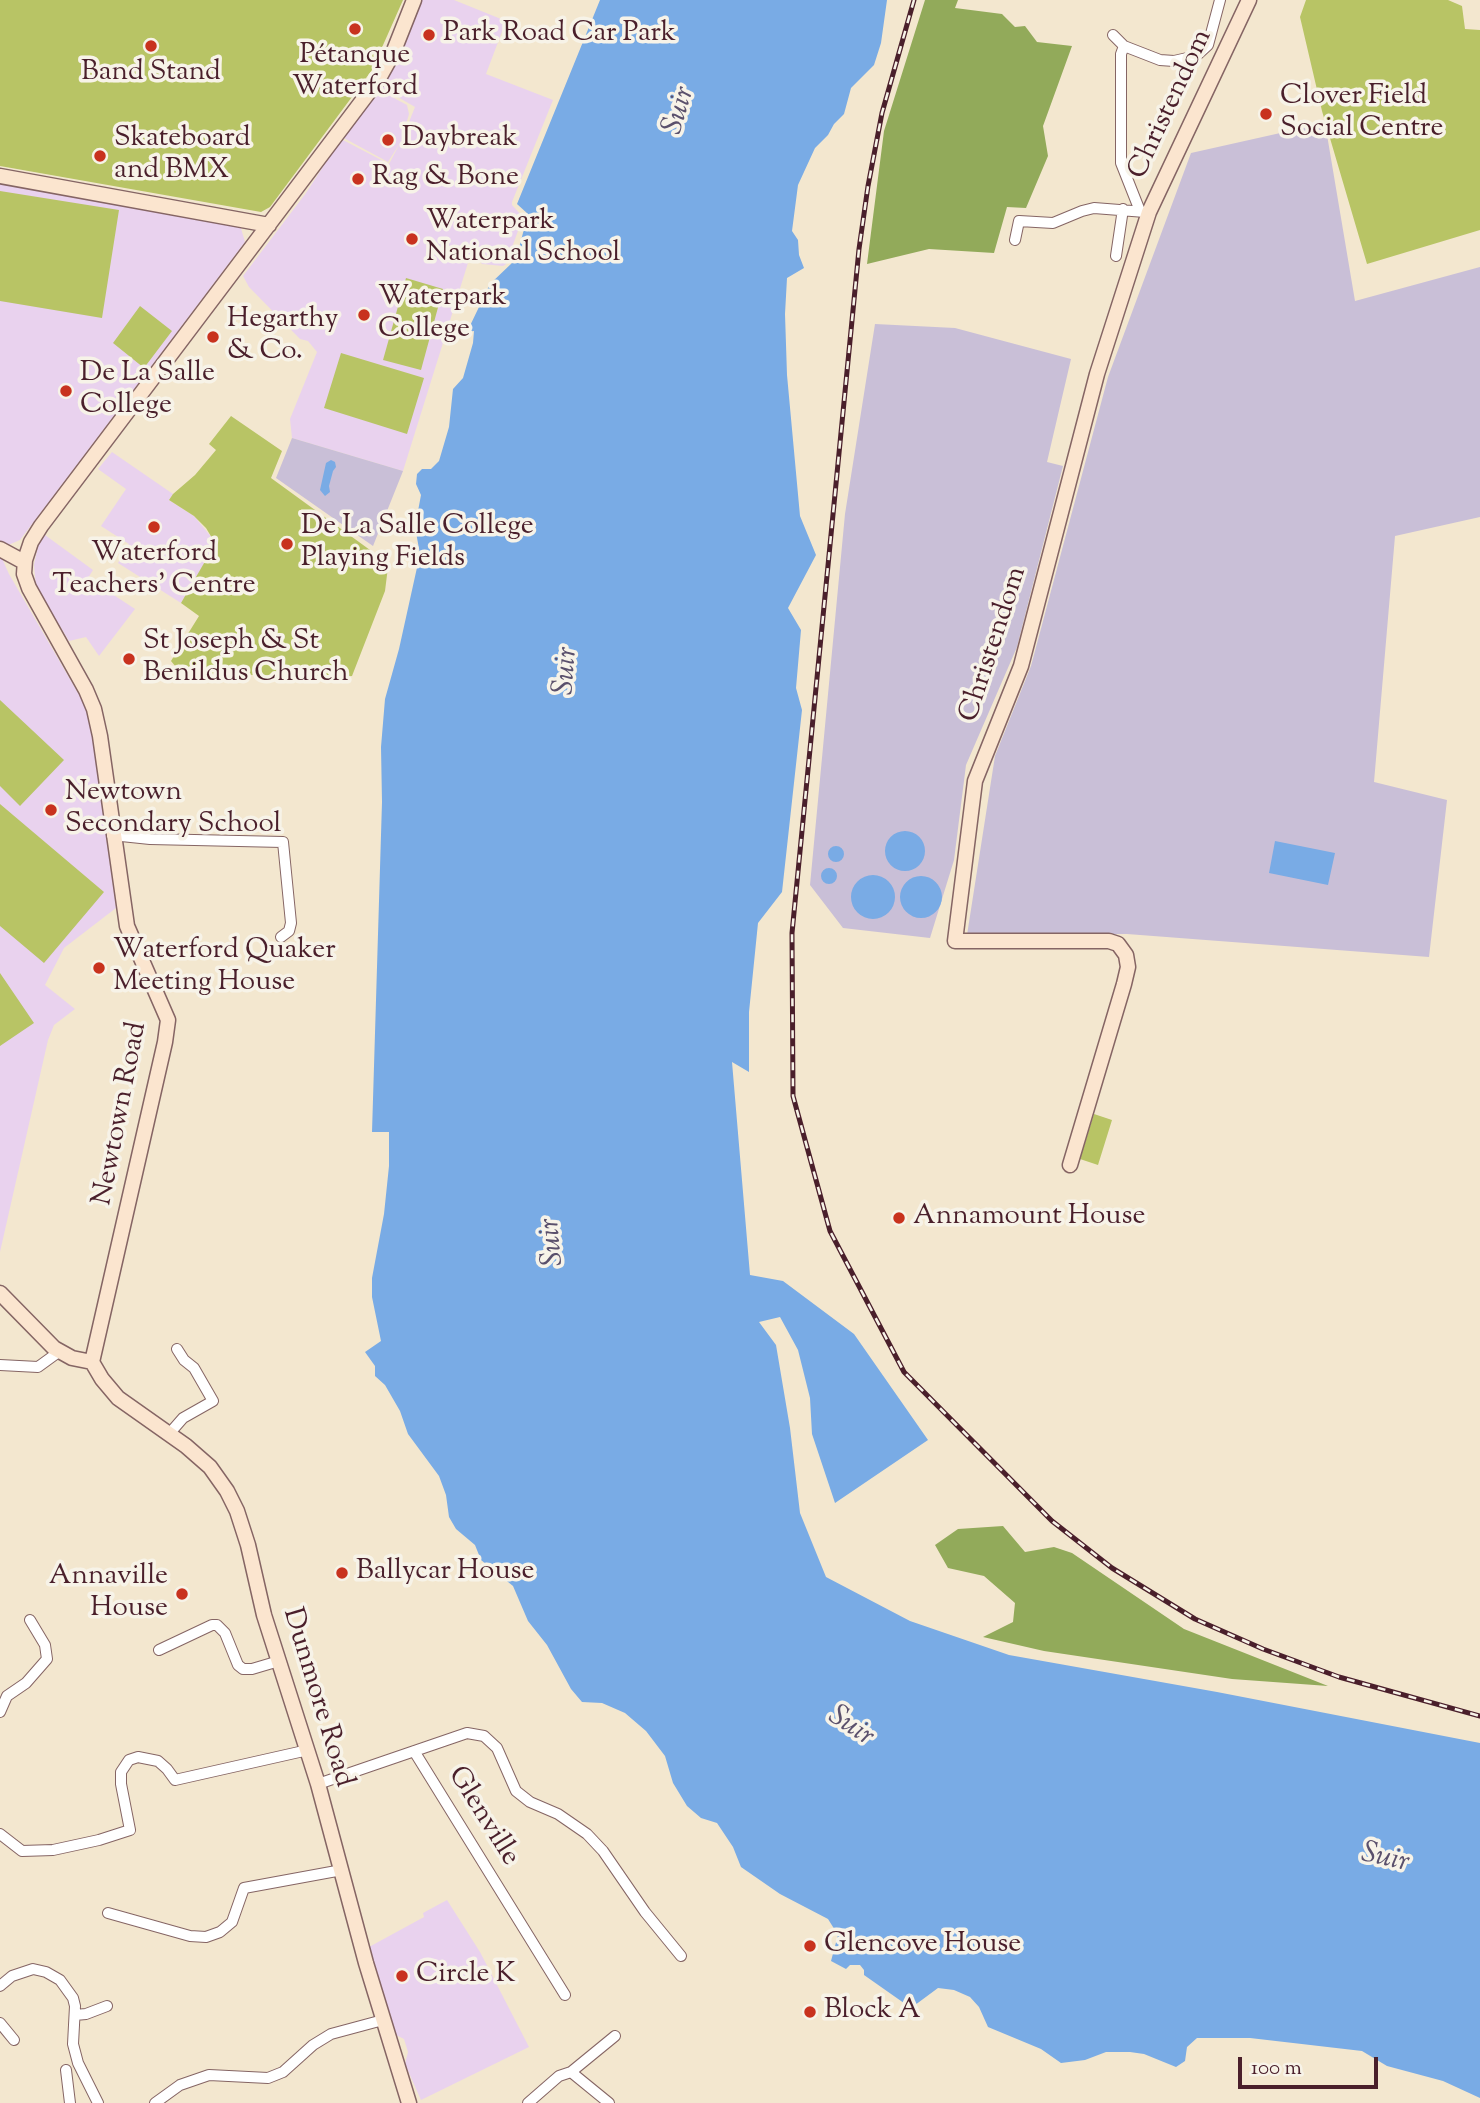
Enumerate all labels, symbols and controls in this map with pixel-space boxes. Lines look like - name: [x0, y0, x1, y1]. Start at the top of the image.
- place label: Park Road Car Park: [443, 18, 676, 52]
- marker: Pétanque Waterford: [347, 21, 363, 37]
- street label: Christendom: [1123, 25, 1221, 185]
- marker: Park Road Car Park: [421, 27, 437, 43]
- marker: Band Stand: [143, 38, 159, 54]
- place label: Pétanque Waterford: [292, 40, 418, 106]
- place label: Band Stand: [81, 57, 221, 91]
- place label: Clover Field Social Centre: [1280, 81, 1444, 147]
- water label: Suir: [657, 83, 705, 139]
- marker: Clover Field Social Centre: [1258, 106, 1274, 122]
- place label: Skateboard and BMX: [114, 123, 251, 189]
- place label: Daybreak: [402, 123, 517, 157]
- marker: Daybreak: [380, 132, 396, 148]
- marker: Skateboard and BMX: [92, 148, 108, 164]
- place label: Rag & Bone: [372, 162, 519, 196]
- marker: Rag & Bone: [350, 171, 366, 187]
- place label: Waterpark National School: [426, 206, 620, 272]
- marker: Waterpark National School: [404, 231, 420, 247]
- place label: Waterpark College: [378, 282, 507, 348]
- place label: Hegarthy & Co.: [227, 304, 339, 370]
- marker: Waterpark College: [356, 307, 372, 323]
- marker: Hegarthy & Co.: [205, 329, 221, 345]
- place label: De La Salle College: [80, 358, 215, 424]
- marker: De La Salle College: [58, 383, 74, 399]
- place label: De La Salle College Playing Fields: [301, 511, 534, 577]
- marker: Waterford Teachers' Centre: [146, 519, 162, 535]
- marker: De La Salle College Playing Fields: [279, 536, 295, 552]
- place label: Waterford Teachers' Centre: [52, 538, 256, 604]
- street label: Christendom: [954, 563, 1036, 727]
- place label: St Joseph & St Benildus Church: [143, 626, 349, 692]
- water label: Suir: [548, 645, 588, 697]
- marker: St Joseph & St Benildus Church: [121, 651, 137, 667]
- place label: Newtown Secondary School: [65, 777, 281, 843]
- marker: Newtown Secondary School: [43, 802, 59, 818]
- place label: Waterford Quaker Meeting House: [113, 935, 336, 1001]
- marker: Waterford Quaker Meeting House: [91, 960, 107, 976]
- street label: Newtown Road: [88, 1020, 156, 1208]
- place label: Annamount House: [913, 1201, 1146, 1235]
- marker: Annamount House: [891, 1210, 907, 1226]
- water label: Suir: [534, 1216, 574, 1268]
- place label: Ballycar House: [356, 1556, 535, 1590]
- place label: Annaville House: [49, 1561, 168, 1627]
- marker: Ballycar House: [334, 1565, 350, 1581]
- marker: Annaville House: [174, 1586, 190, 1602]
- street label: Dunmore Road: [273, 1604, 359, 1792]
- water label: Suir: [820, 1700, 880, 1756]
- street label: Glenville: [439, 1761, 525, 1873]
- water label: Suir: [1357, 1837, 1413, 1883]
- place label: Glencove House: [824, 1929, 1021, 1963]
- marker: Glencove House: [802, 1938, 818, 1954]
- place label: Circle K: [416, 1959, 516, 1993]
- marker: Circle K: [394, 1968, 410, 1984]
- place label: Block A: [824, 1995, 921, 2029]
- marker: Block A: [802, 2004, 818, 2020]
- scale bar: [1242, 2044, 1382, 2088]
- text: 100 m: [1251, 2054, 1302, 2084]

